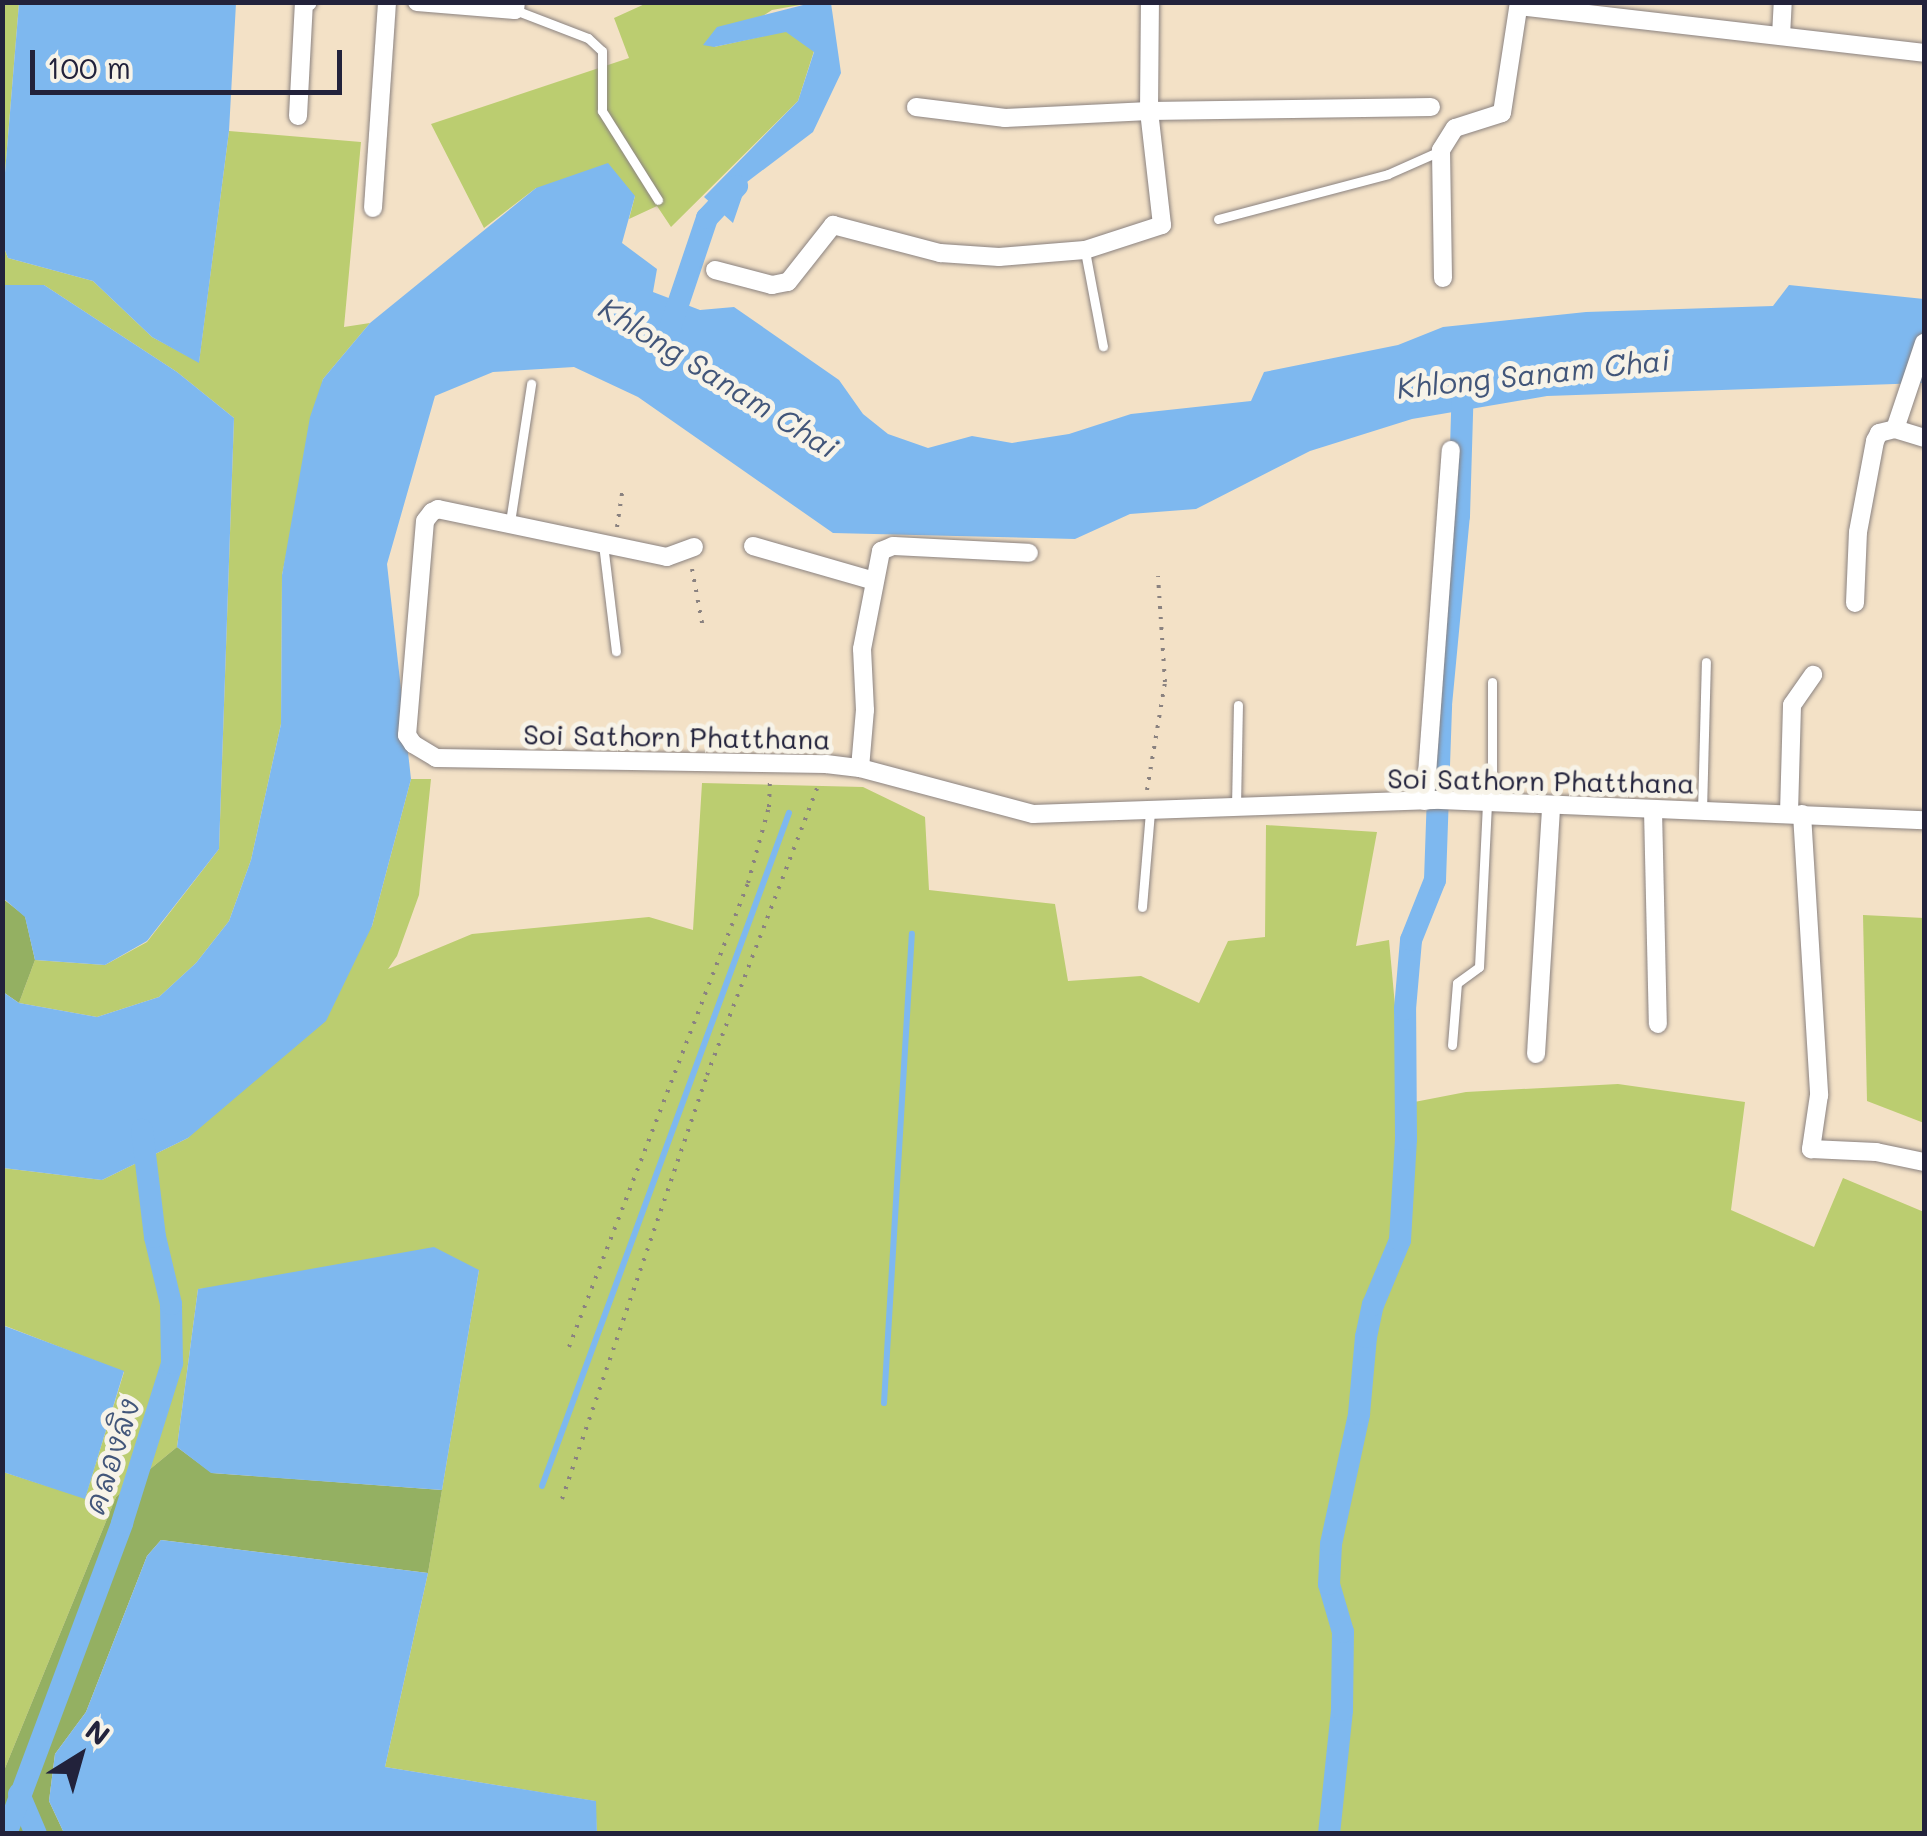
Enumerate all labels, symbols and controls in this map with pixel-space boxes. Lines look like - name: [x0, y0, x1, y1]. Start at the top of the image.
- scale bar: [35, 30, 348, 92]
- text: 100 m: [47, 47, 131, 87]
- water label: Khlong Sanam Chai: [593, 289, 845, 465]
- water label: Khlong Sanam Chai: [1395, 341, 1671, 405]
- street label: Soi Sathorn Phatthana: [523, 717, 831, 755]
- street label: Soi Sathorn Phatthana: [1387, 761, 1695, 799]
- water label: คลองลิง: [75, 1394, 147, 1518]
- north arrow: [30, 1706, 130, 1806]
- text: N: [79, 1711, 117, 1753]

